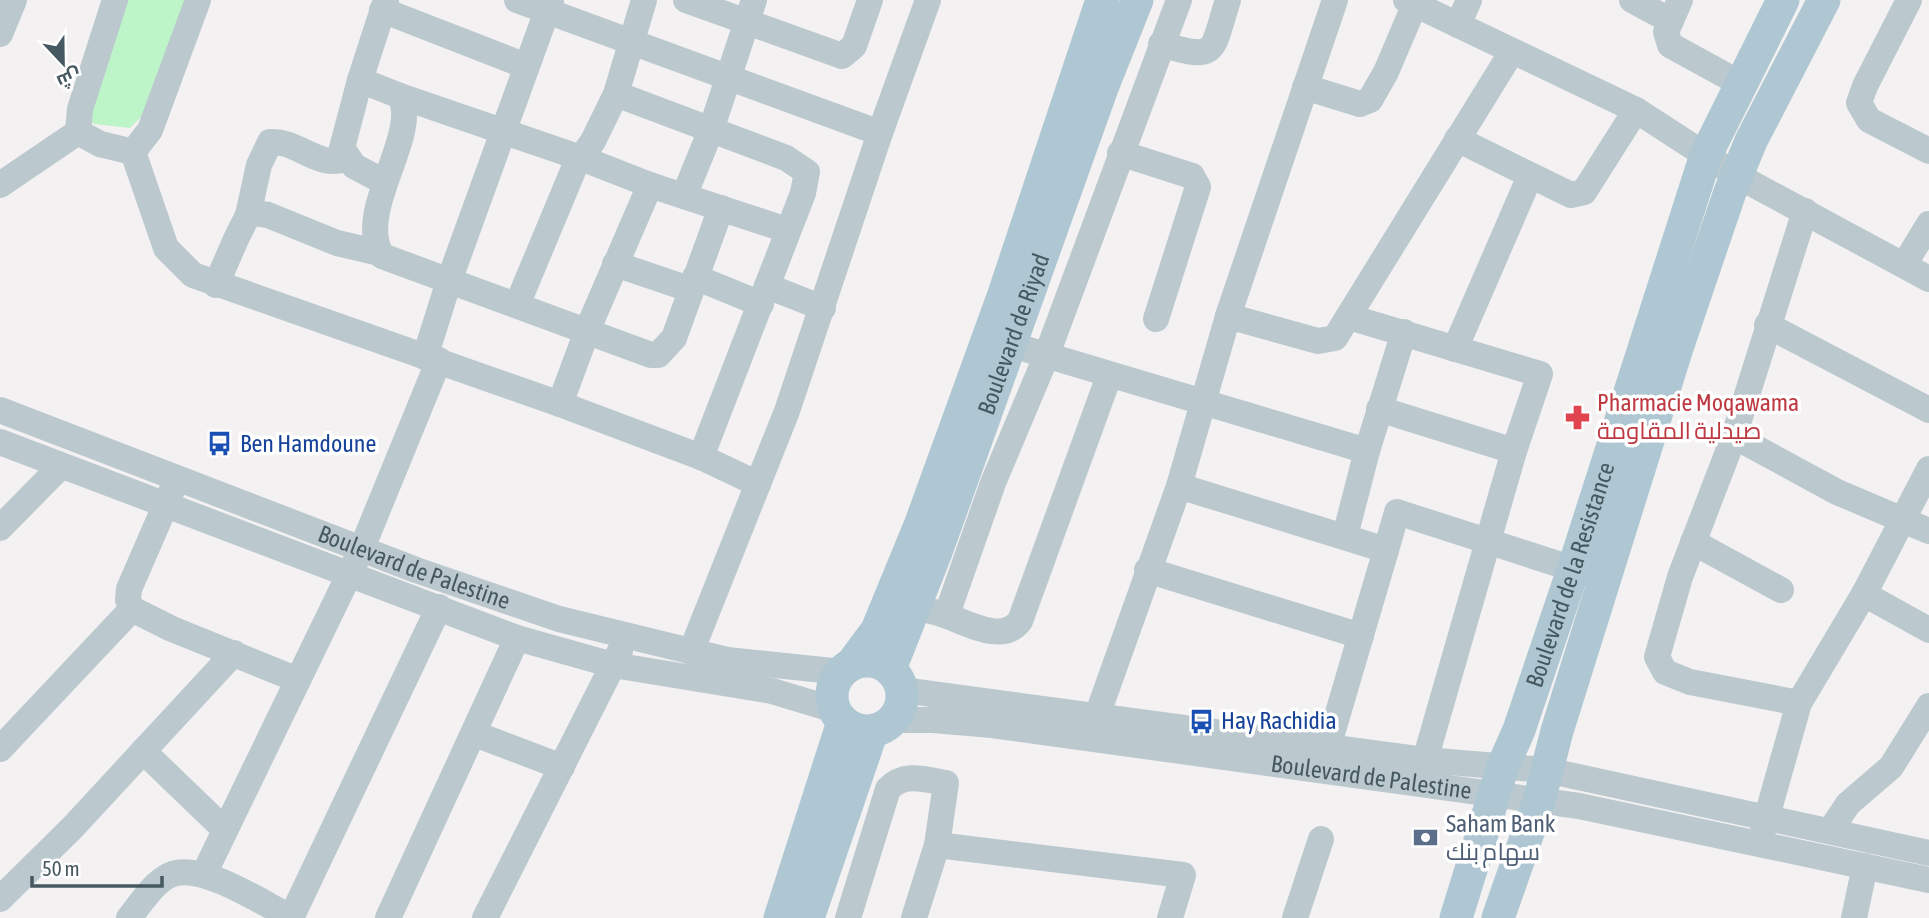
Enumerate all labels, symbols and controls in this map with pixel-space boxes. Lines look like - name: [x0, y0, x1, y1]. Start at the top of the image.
- north arrow: [28, 28, 98, 98]
- text: ش: [54, 63, 85, 94]
- street label: Boulevard de Riyad: [972, 250, 1055, 418]
- place label: Pharmacie Moqawama صيدلية المقاومة: [1597, 389, 1799, 444]
- pharmacy icon: Pharmacie Moqawama صيدلية المقاومة: [1563, 403, 1591, 431]
- bus stop icon: Ben Hamdoune: [206, 430, 234, 458]
- place label: Ben Hamdoune: [240, 430, 376, 457]
- street label: Boulevard de la Resistance: [1520, 459, 1620, 691]
- street label: Boulevard de Palestine: [314, 520, 514, 614]
- bus stop icon: Hay Rachidia: [1187, 707, 1215, 735]
- place label: Hay Rachidia: [1221, 707, 1337, 734]
- street label: Boulevard de Palestine: [1269, 750, 1473, 804]
- place label: Saham Bank سهام بنك: [1446, 810, 1556, 868]
- bank icon: Saham Bank سهام بنك: [1412, 824, 1440, 852]
- scale bar: [32, 844, 161, 888]
- text: 50 m: [42, 856, 80, 880]

